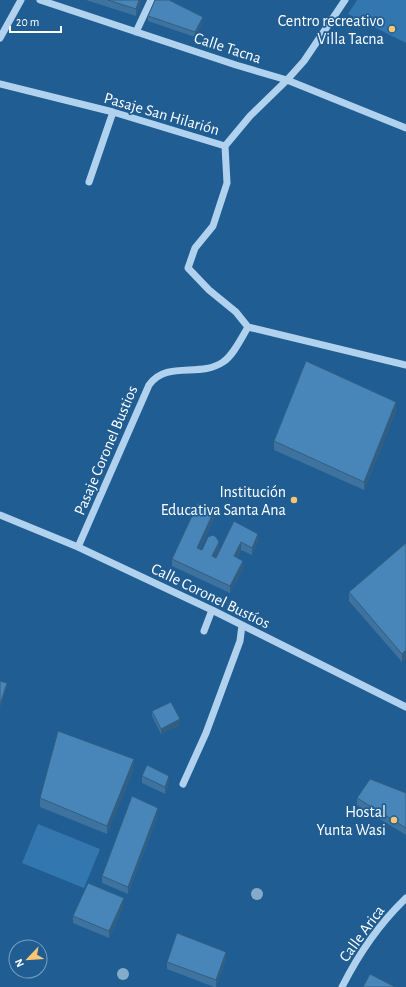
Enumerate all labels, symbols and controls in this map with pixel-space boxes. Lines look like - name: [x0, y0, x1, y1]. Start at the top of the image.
- scale bar: [10, 8, 61, 34]
- place label: Centro recreativo Villa Tacna: [278, 13, 384, 47]
- text: 20 m: [16, 16, 39, 28]
- marker: Centro recreativo Villa Tacna: [387, 24, 397, 34]
- street label: Calle Tacna: [192, 30, 263, 66]
- street label: Pasaje San Hilarión: [102, 90, 221, 139]
- street label: Pasaje Coronel Bustios: [71, 383, 141, 518]
- place label: Institución Educativa Santa Ana: [161, 484, 286, 518]
- marker: Institución Educativa Santa Ana: [289, 495, 299, 505]
- street label: Calle Coronel Bustíos: [149, 560, 272, 632]
- place label: Hostal Yunta Wasi: [317, 804, 386, 838]
- marker: Hostal Yunta Wasi: [389, 815, 399, 825]
- street label: Calle Arica: [336, 903, 387, 965]
- north arrow: [8, 939, 48, 979]
- text: N: [13, 957, 26, 969]

